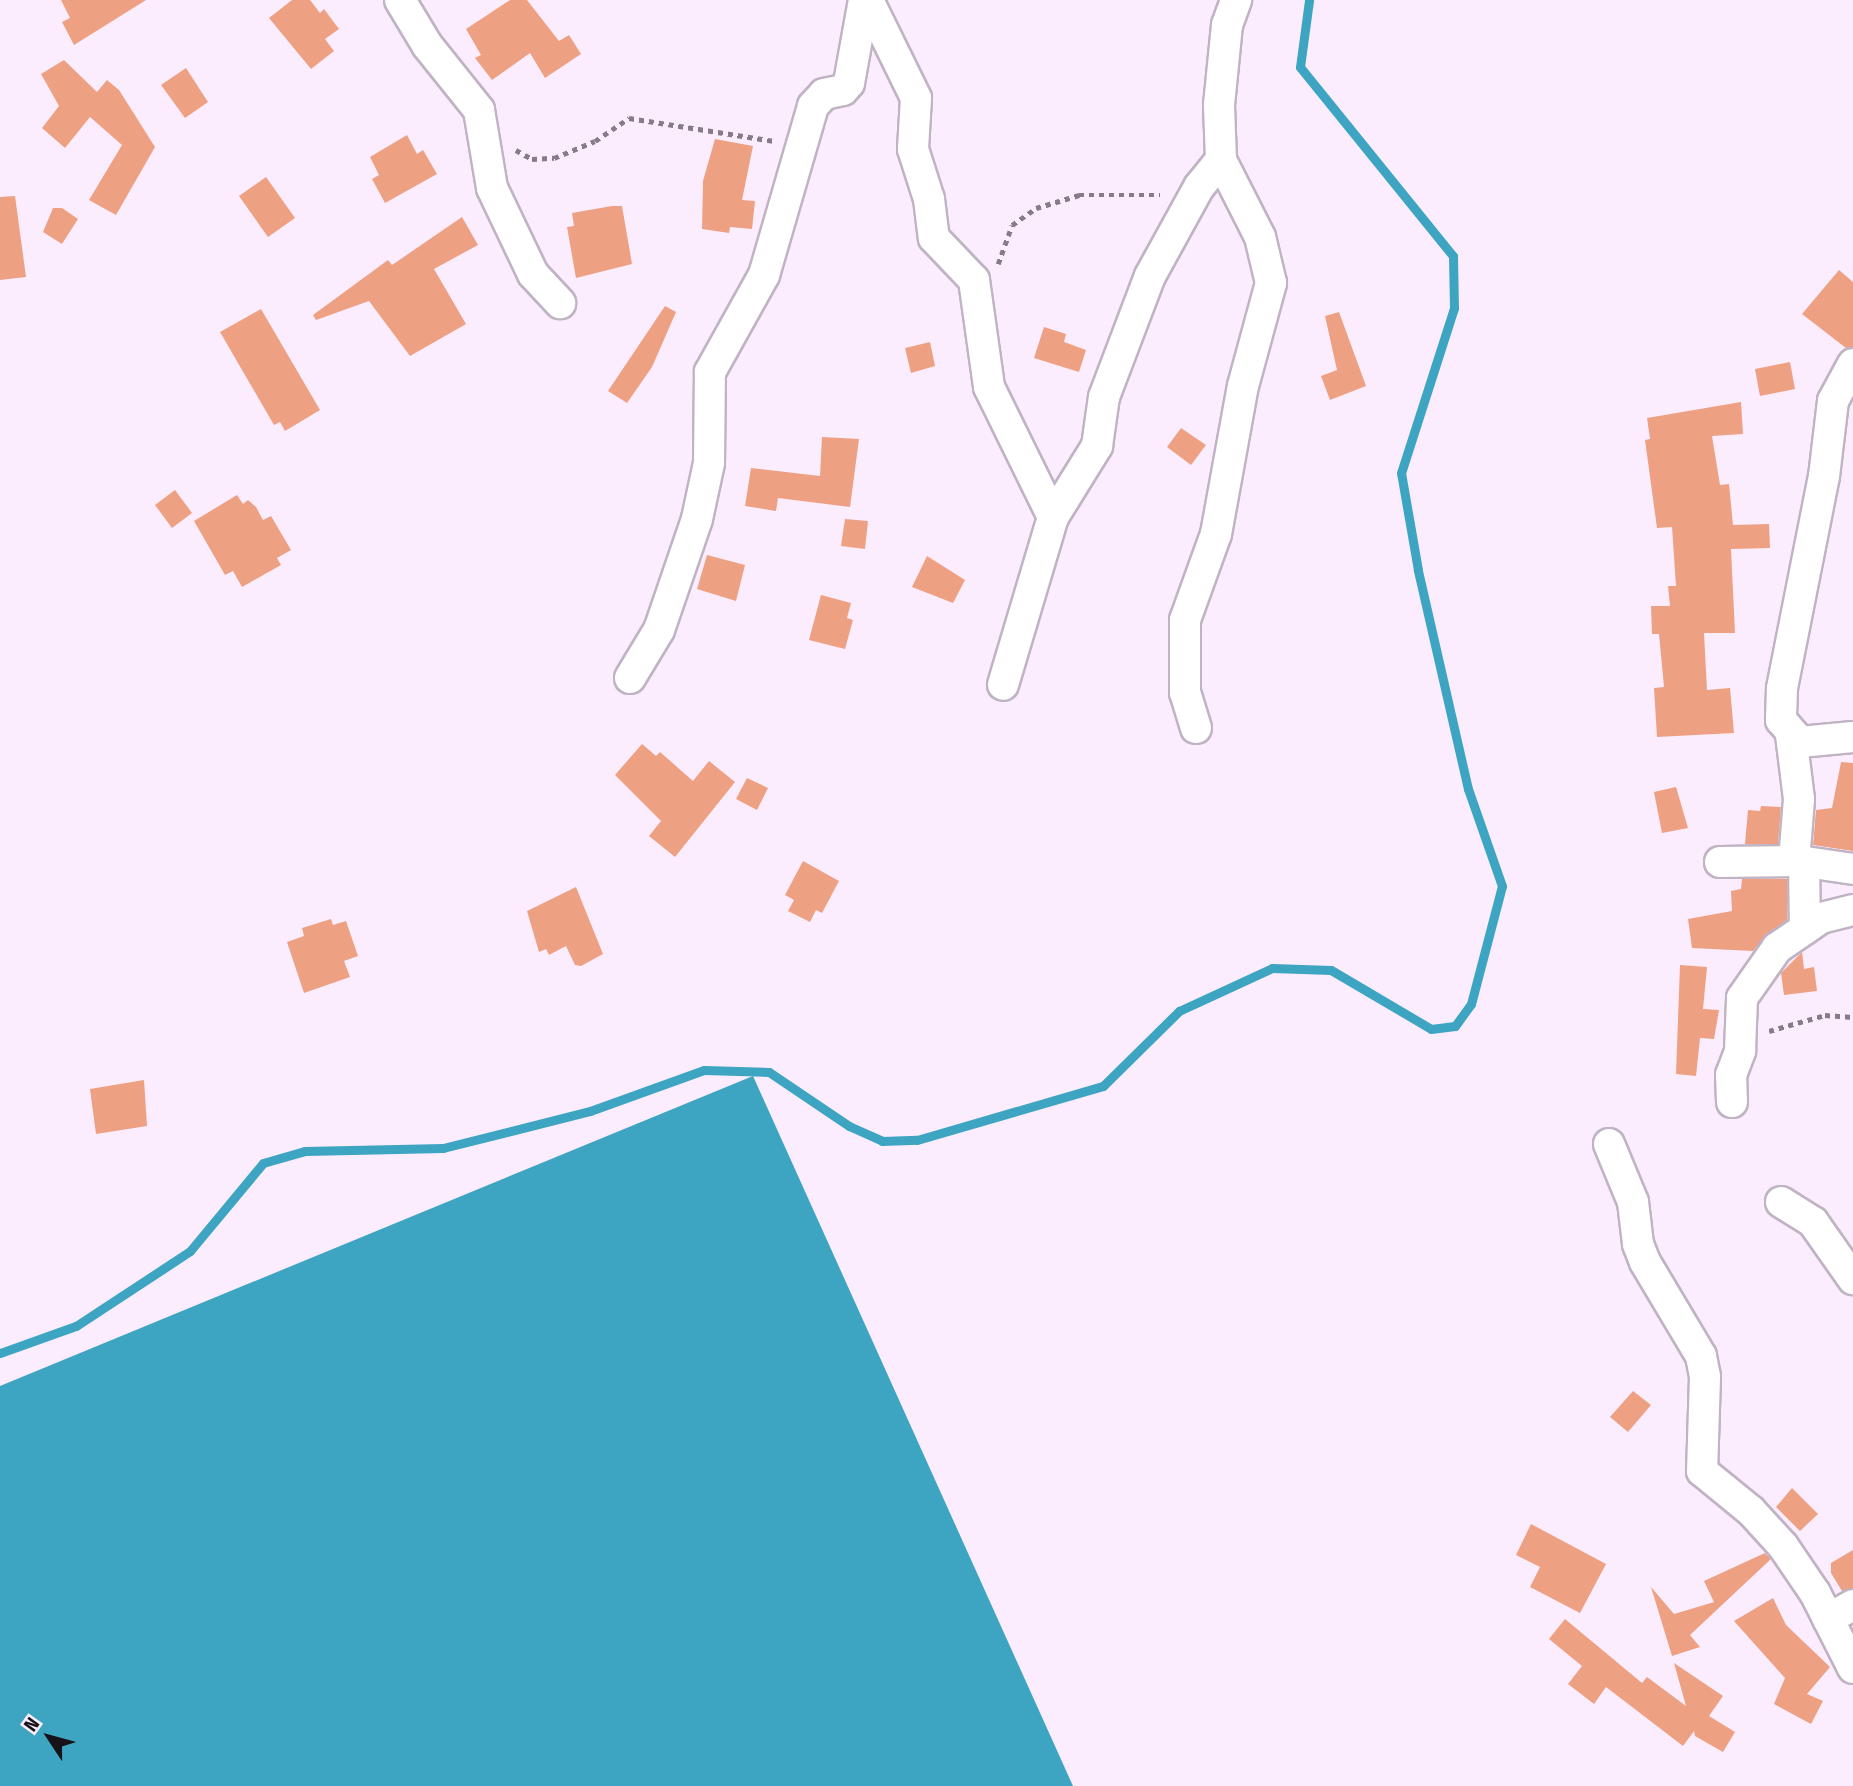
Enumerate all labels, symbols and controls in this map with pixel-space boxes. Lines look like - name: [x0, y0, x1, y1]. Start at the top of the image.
- north arrow: [14, 1702, 84, 1772]
- text: N: [19, 1713, 44, 1736]

